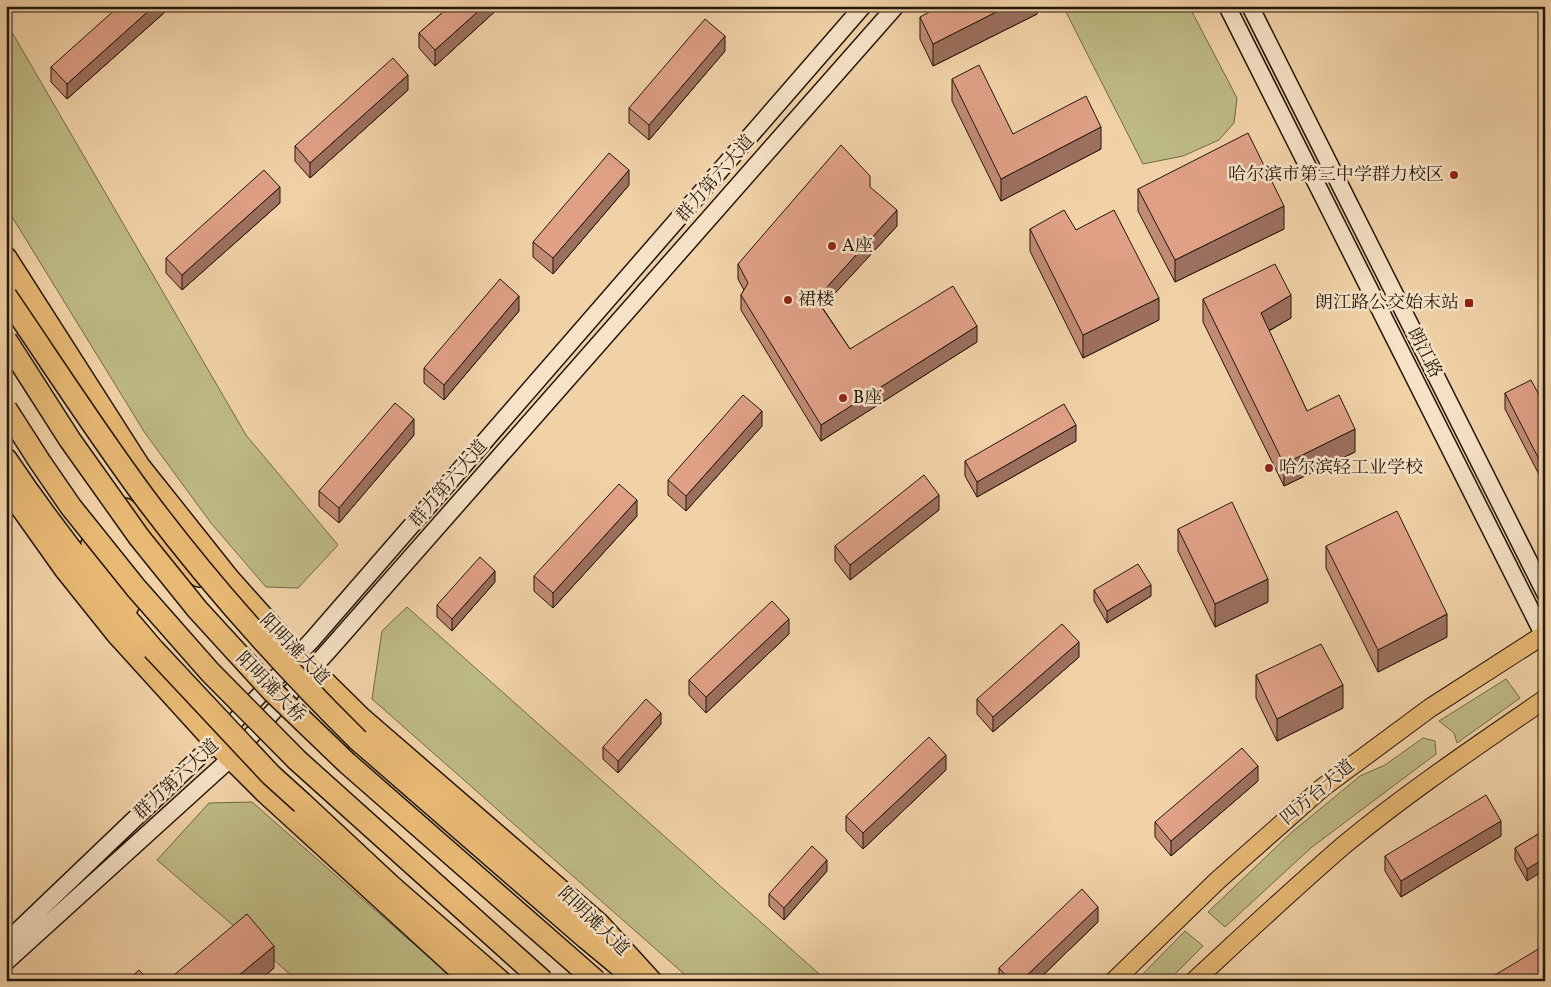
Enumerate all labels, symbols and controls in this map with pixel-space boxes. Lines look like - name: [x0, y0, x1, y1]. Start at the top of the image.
- street label: 群力第六大道: [671, 130, 761, 228]
- place label: 哈尔滨市第三中学群力校区: [1228, 163, 1444, 188]
- marker: 哈尔滨市第三中学群力校区: [1448, 169, 1460, 181]
- place label: A座: [842, 234, 873, 259]
- marker: A座: [826, 240, 838, 252]
- place label: 裙楼: [798, 288, 834, 313]
- place label: 朗江路公交始末站: [1315, 291, 1459, 316]
- marker: 裙楼: [782, 294, 794, 306]
- marker: 朗江路公交始末站: [1463, 297, 1475, 309]
- street label: 朗江路: [1401, 323, 1447, 383]
- place label: B座: [853, 386, 882, 411]
- marker: B座: [837, 392, 849, 404]
- street label: 群力第六大道: [404, 435, 494, 533]
- place label: 哈尔滨轻工业学校: [1279, 456, 1423, 481]
- marker: 哈尔滨轻工业学校: [1263, 462, 1275, 474]
- street label: 阳明滩大道: [254, 609, 334, 691]
- street label: 阳明滩大桥: [230, 647, 310, 729]
- street label: 群力第六大道: [129, 734, 225, 826]
- street label: 四方台大道: [1275, 754, 1361, 832]
- street label: 阳明滩大道: [552, 882, 634, 962]

